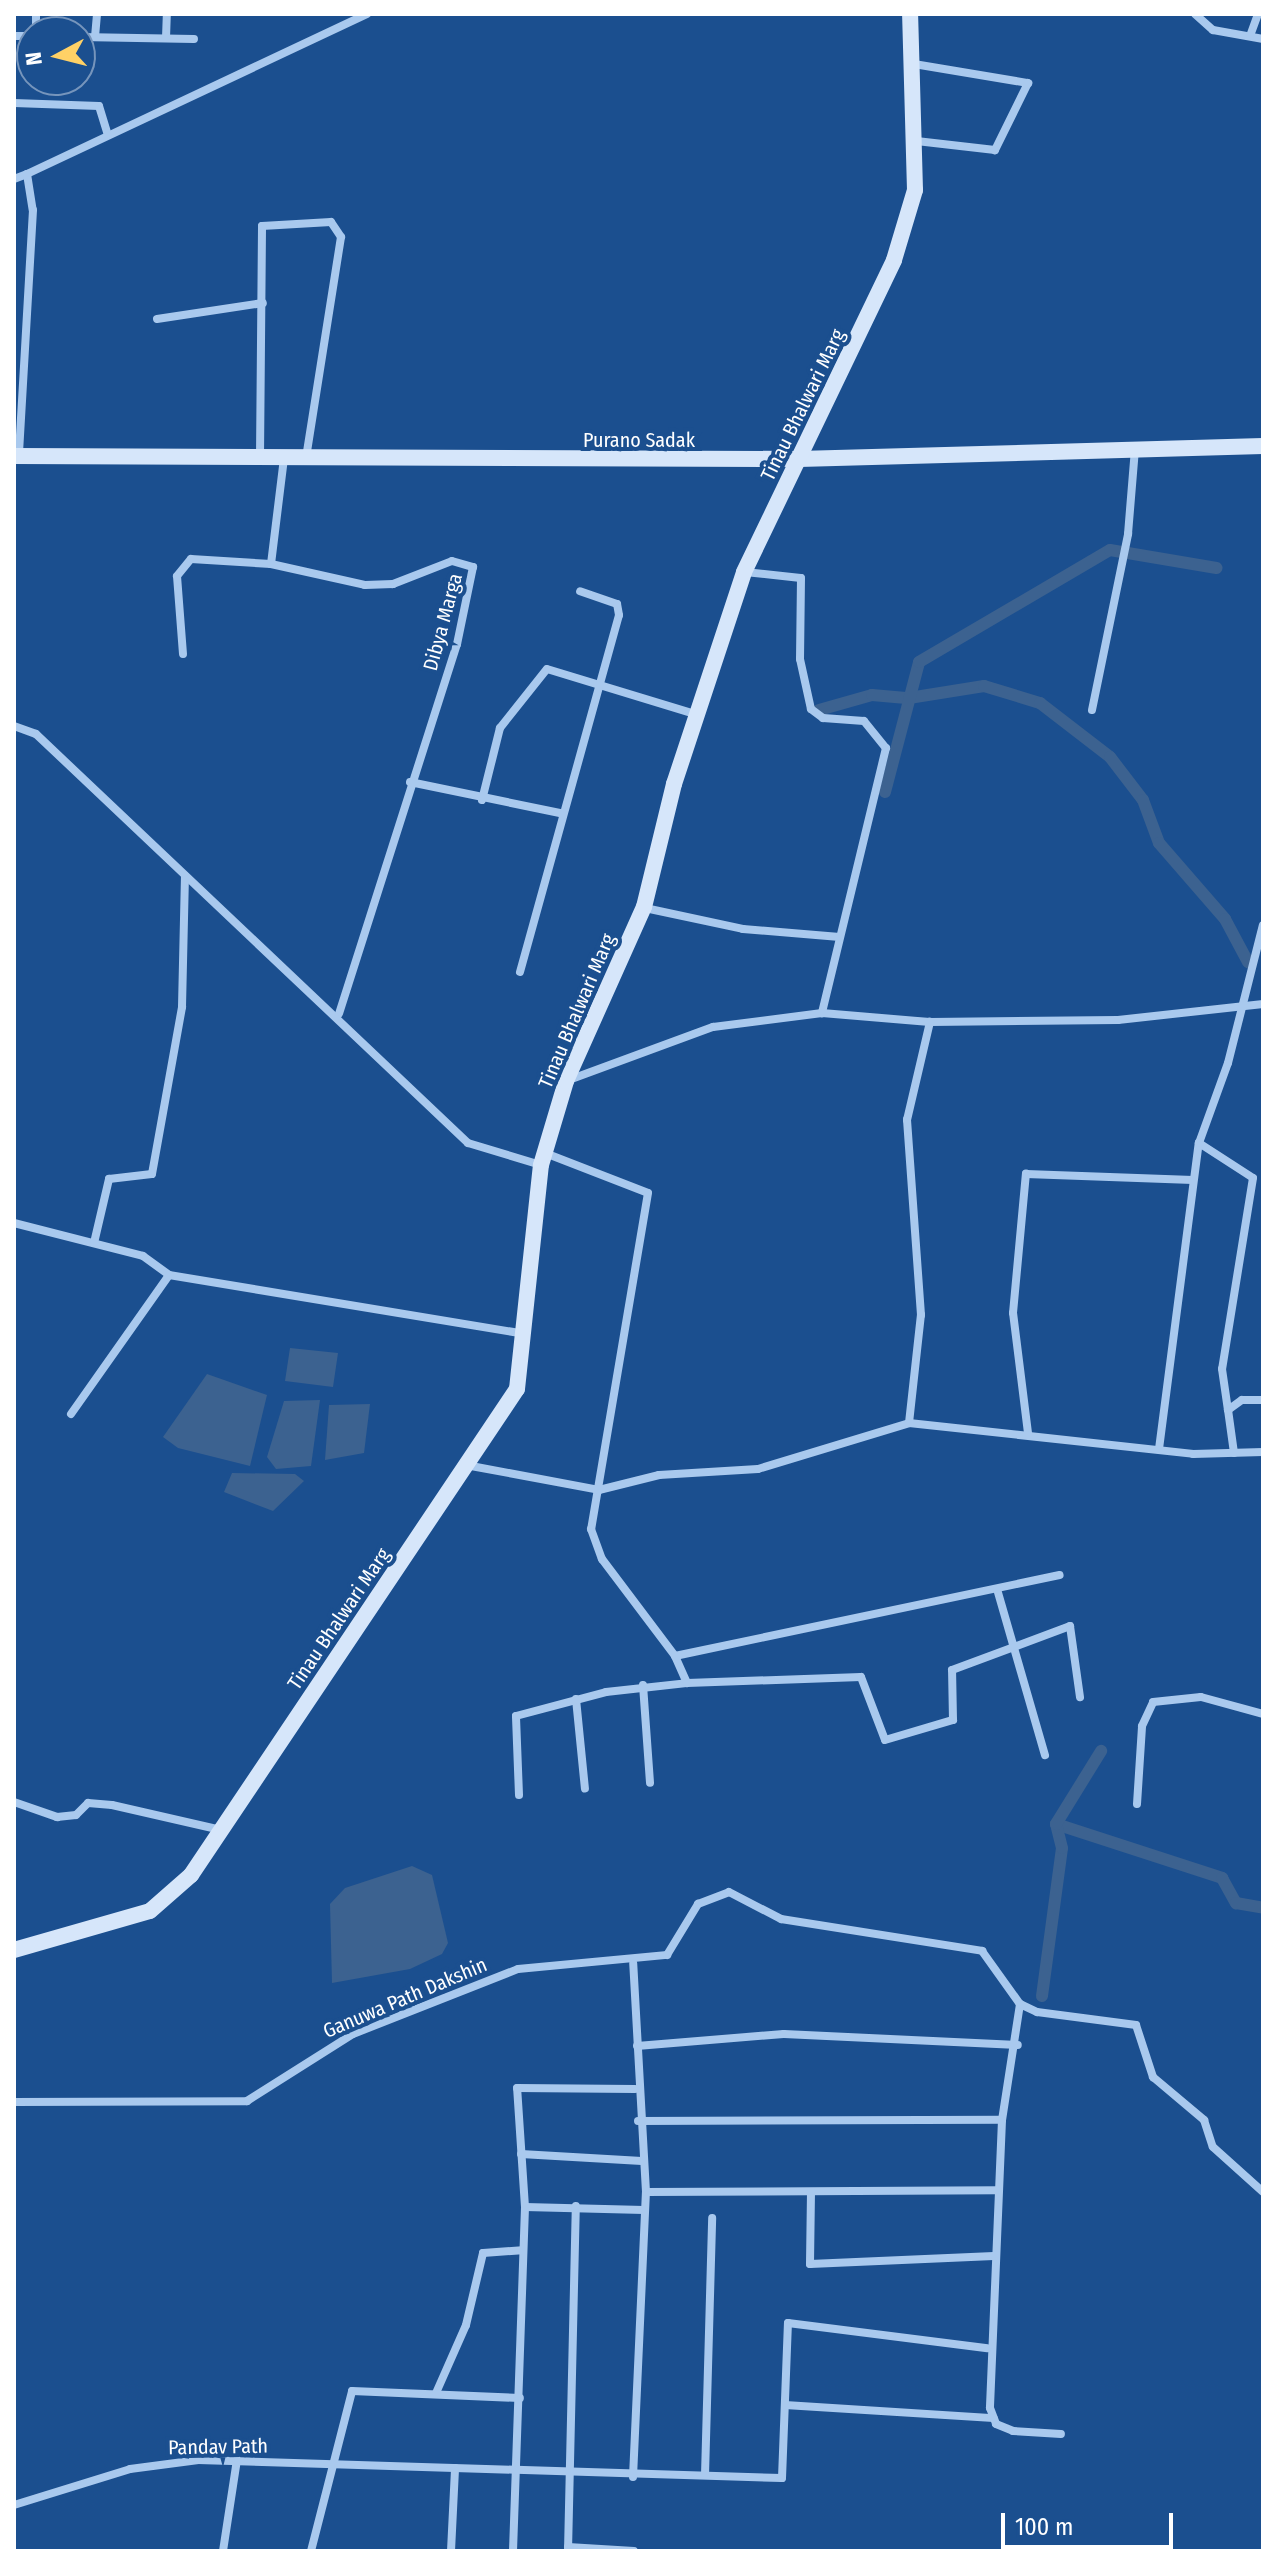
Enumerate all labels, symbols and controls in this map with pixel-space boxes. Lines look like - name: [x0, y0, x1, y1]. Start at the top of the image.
- north arrow: [16, 16, 96, 96]
- text: N: [19, 51, 48, 67]
- street label: Tinau Bhalwari Marg: [756, 325, 850, 485]
- street label: Purano Sadak: [583, 428, 695, 452]
- street label: Dibya Marga: [418, 571, 468, 673]
- street label: Tinau Bhalwari Marg: [534, 930, 620, 1092]
- street label: Tinau Bhalwari Marg: [283, 1544, 395, 1694]
- street label: Ganuwa Path Dakshin: [319, 1953, 491, 2043]
- street label: Pandav Path: [168, 2434, 268, 2460]
- scale bar: [1005, 2497, 1177, 2547]
- text: 100 m: [1015, 2513, 1073, 2541]

